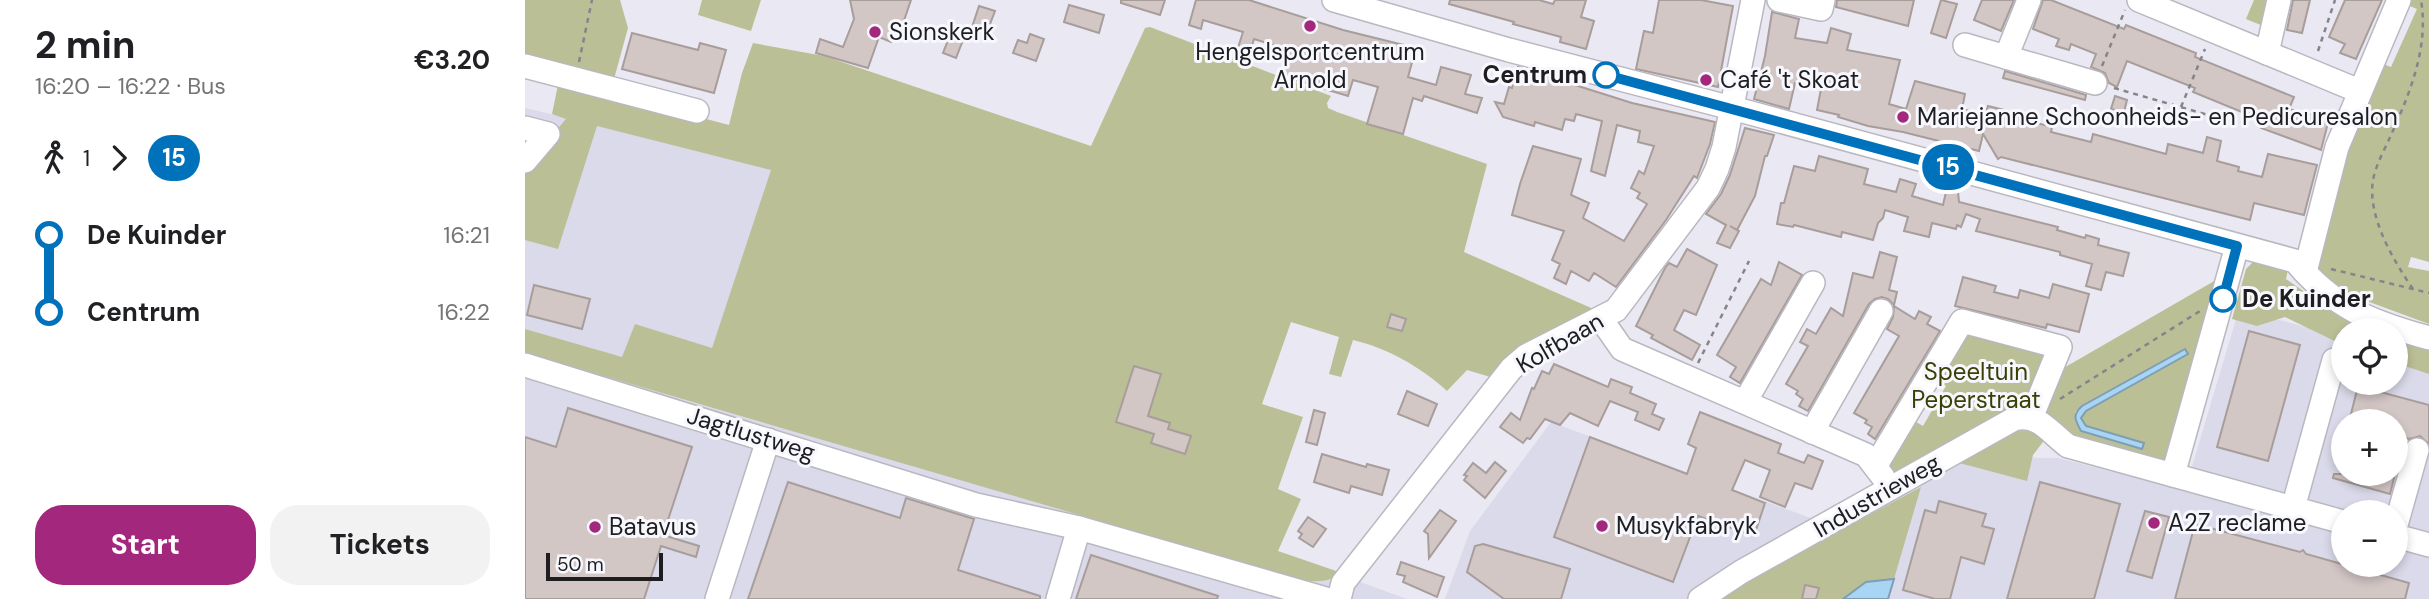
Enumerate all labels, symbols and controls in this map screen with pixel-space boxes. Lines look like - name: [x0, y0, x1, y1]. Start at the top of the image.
- place label: Sionskerk: [889, 16, 995, 47]
- marker: Hengelsportcentrum Arnold: [1302, 18, 1318, 34]
- text: 2 min: [35, 20, 135, 70]
- marker: Sionskerk: [867, 24, 883, 40]
- place label: Hengelsportcentrum Arnold: [1195, 36, 1425, 95]
- text: €3.20: [414, 43, 490, 77]
- place label: Centrum: [1482, 59, 1587, 90]
- marker: Centrum: [1593, 62, 1619, 88]
- place label: Café 't Skoat: [1720, 64, 1859, 95]
- text: 16:20 – 16:22 · Bus: [35, 71, 226, 101]
- marker: Café 't Skoat: [1698, 72, 1714, 88]
- place label: Mariejanne Schoonheids- en Pedicuresalon: [1917, 101, 2398, 132]
- marker: Mariejanne Schoonheids- en Pedicuresalon: [1895, 109, 1911, 125]
- icon: walk: [35, 139, 73, 177]
- icon: forward: [100, 139, 138, 177]
- text: 15: [162, 142, 186, 173]
- text: 1: [83, 143, 90, 173]
- line badge: 15: [1917, 144, 1979, 190]
- text: 15: [1936, 151, 1960, 182]
- text: De Kuinder: [87, 218, 226, 252]
- text: 16:21: [443, 220, 490, 250]
- place label: De Kuinder: [2242, 283, 2371, 314]
- marker: De Kuinder: [2210, 286, 2236, 312]
- text: Centrum: [87, 295, 200, 329]
- text: 16:22: [437, 297, 490, 327]
- street label: Kolfbaan: [1510, 305, 1609, 380]
- map controls: [2331, 318, 2408, 577]
- button: locate: [2331, 318, 2408, 395]
- park label: Speeltuin Peperstraat: [1911, 356, 2041, 415]
- street label: Jagtlustweg: [683, 399, 819, 468]
- button: +: [2331, 409, 2408, 486]
- street label: Industrieweg: [1808, 447, 1946, 544]
- button: −: [2331, 500, 2408, 577]
- button: Start: [35, 505, 256, 585]
- button: Tickets: [270, 505, 490, 585]
- place label: A2Z reclame: [2168, 507, 2306, 538]
- place label: Musykfabryk: [1616, 510, 1757, 541]
- place label: Batavus: [609, 511, 697, 542]
- marker: A2Z reclame: [2146, 515, 2162, 531]
- marker: Musykfabryk: [1594, 518, 1610, 534]
- marker: Batavus: [587, 519, 603, 535]
- scale bar: [546, 550, 663, 582]
- text: 50 m: [557, 552, 604, 577]

